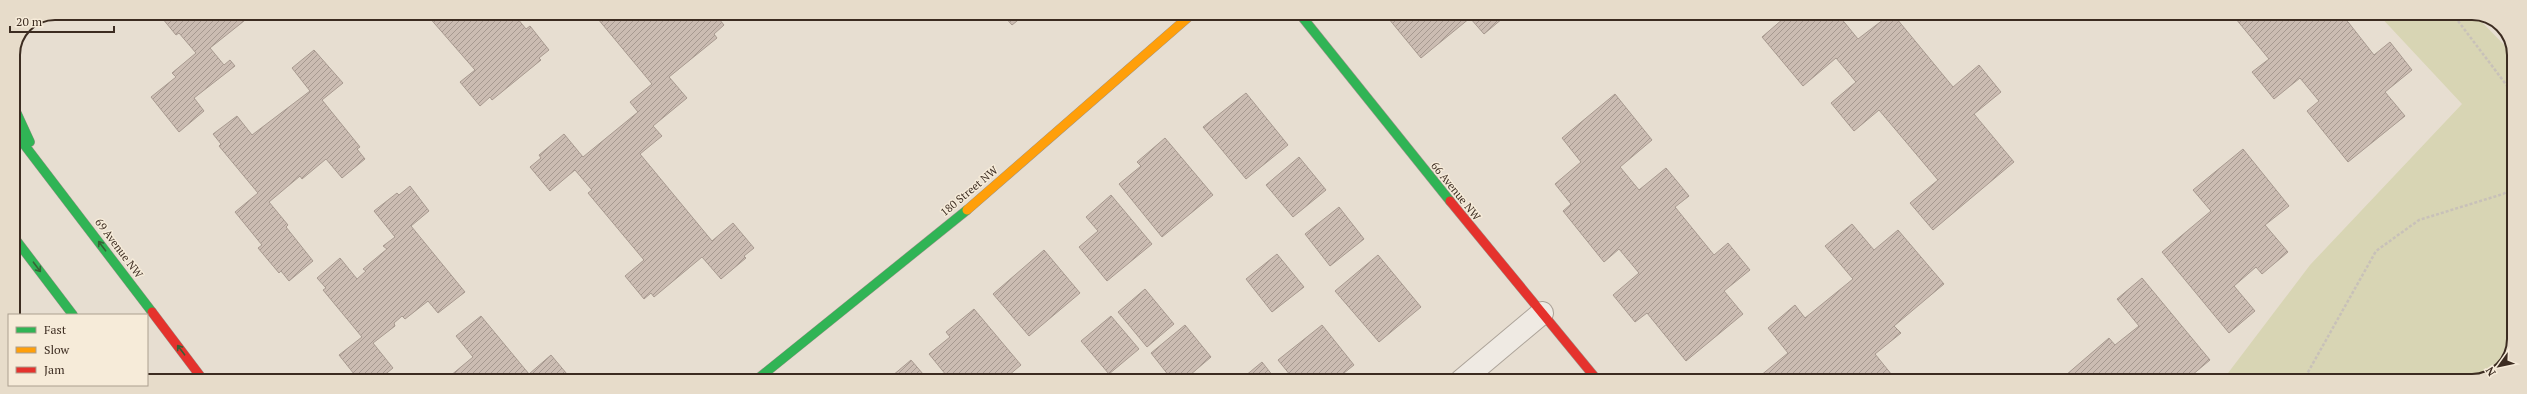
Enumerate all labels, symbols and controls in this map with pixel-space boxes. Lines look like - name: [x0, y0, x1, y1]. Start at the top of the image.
- scale bar: [10, 8, 114, 34]
- text: 20 m: [16, 14, 43, 29]
- street label: 66 Avenue NW: [1428, 159, 1484, 224]
- street label: 180 Street NW: [937, 162, 1001, 219]
- street label: 69 Avenue NW: [92, 215, 146, 281]
- one-way arrow: [98, 240, 107, 251]
- one-way arrow: [33, 262, 41, 273]
- legend: [8, 314, 148, 386]
- text: Fast: [44, 322, 67, 337]
- text: Slow: [44, 342, 70, 357]
- one-way arrow: [176, 344, 185, 355]
- north arrow: [2479, 346, 2519, 386]
- text: Jam: [44, 362, 65, 377]
- text: N: [2482, 364, 2499, 379]

